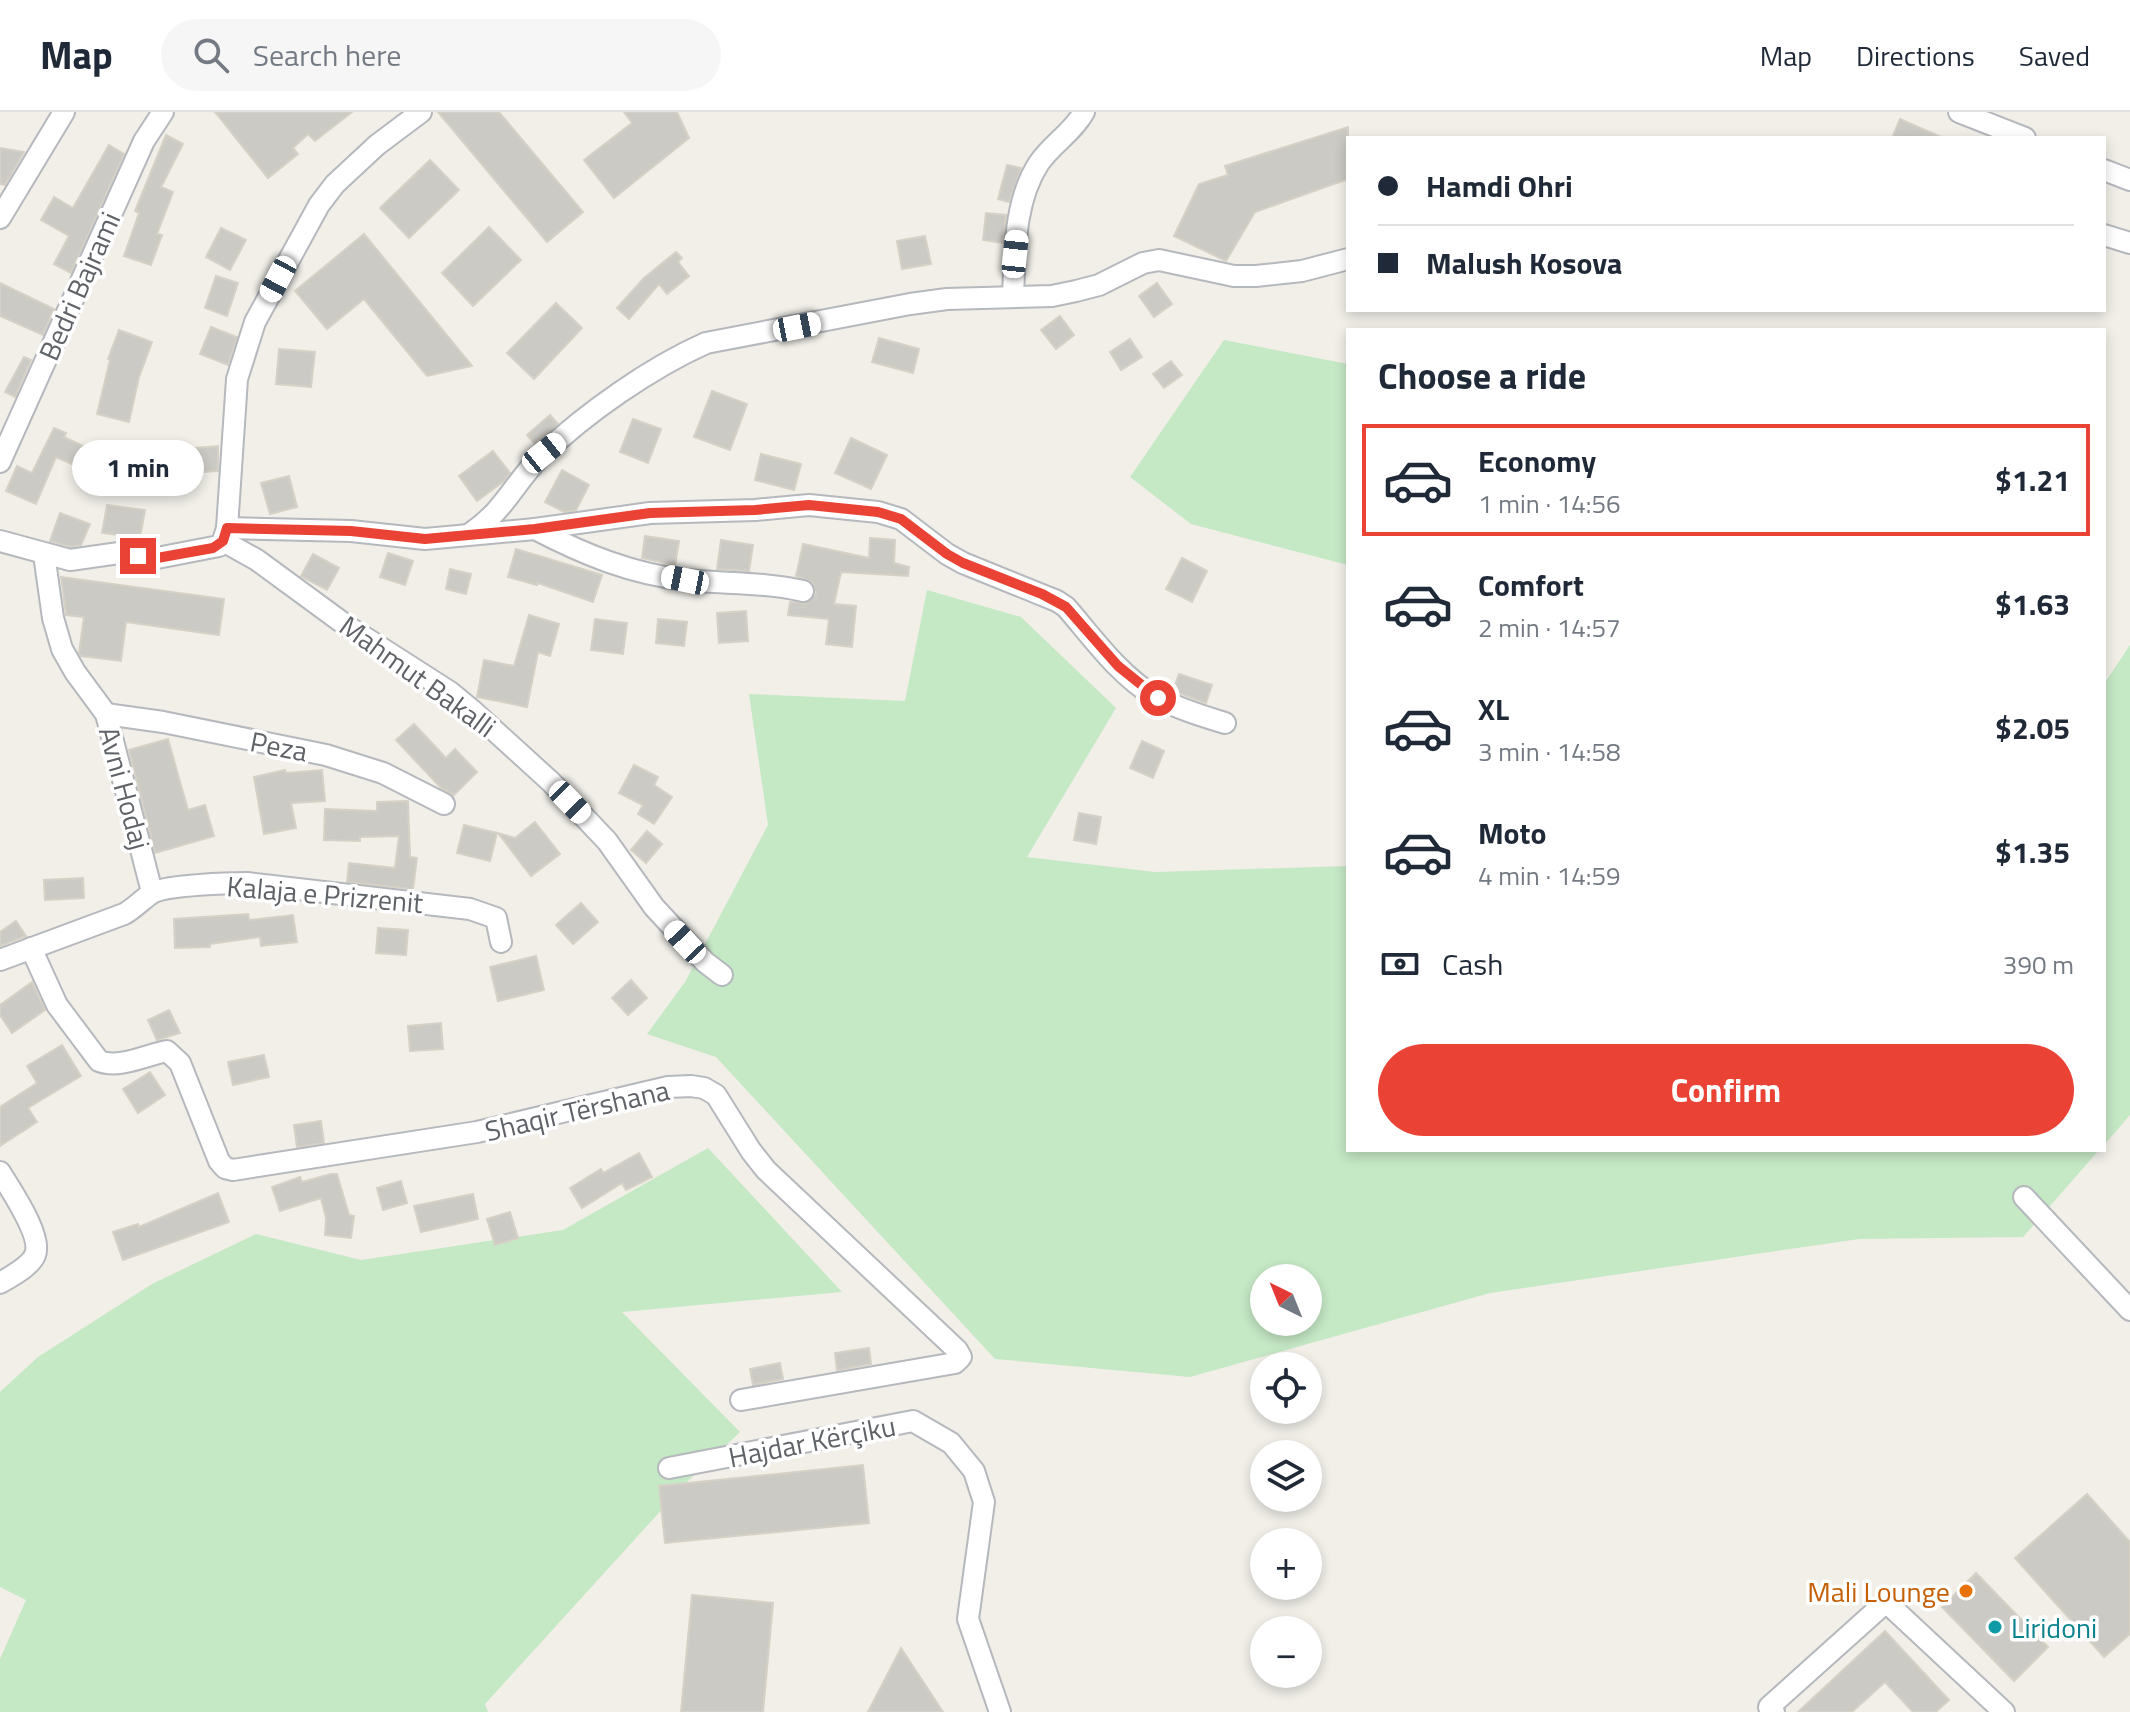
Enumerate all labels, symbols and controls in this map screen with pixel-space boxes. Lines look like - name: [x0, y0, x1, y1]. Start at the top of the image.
- search box: [161, 19, 721, 91]
- text: Map: [40, 26, 113, 84]
- text: Search here: [253, 32, 402, 78]
- icon: search: [189, 33, 233, 77]
- text: Map: [1760, 34, 1812, 77]
- text: Directions: [1856, 34, 1975, 77]
- text: Saved: [2019, 34, 2090, 77]
- text: Hamdi Ohri: [1426, 163, 1573, 209]
- street label: Bedri Bajrami: [27, 205, 131, 367]
- car: [1001, 229, 1029, 279]
- text: Malush Kosova: [1426, 240, 1622, 286]
- car: [256, 252, 300, 306]
- car: [771, 311, 823, 343]
- text: Choose a ride: [1378, 348, 1586, 403]
- car: [518, 429, 570, 477]
- text: Economy: [1478, 438, 1596, 484]
- callout: 1 min: [72, 440, 204, 496]
- icon: car: [1382, 444, 1454, 516]
- text: 1 min: [106, 448, 170, 487]
- text: $1.21: [1995, 457, 2070, 503]
- text: 1 min · 14:56: [1478, 484, 1621, 523]
- route end: [120, 538, 156, 574]
- text: Comfort: [1478, 562, 1584, 608]
- car: [659, 564, 711, 596]
- icon: car: [1382, 568, 1454, 640]
- text: $1.63: [1995, 581, 2070, 627]
- street label: Mahmut Bakalli: [331, 604, 505, 748]
- text: 2 min · 14:57: [1478, 608, 1621, 647]
- route start: [1140, 680, 1176, 716]
- text: XL: [1478, 686, 1509, 732]
- icon: car: [1382, 692, 1454, 764]
- text: $2.05: [1995, 705, 2070, 751]
- street label: Peza: [247, 719, 311, 773]
- street label: Avni Hodaj: [88, 722, 162, 854]
- text: 3 min · 14:58: [1478, 732, 1621, 771]
- car: [545, 776, 595, 828]
- text: Moto: [1478, 810, 1546, 856]
- icon: car: [1382, 816, 1454, 888]
- text: $1.35: [1995, 829, 2070, 875]
- text: 4 min · 14:59: [1478, 856, 1621, 895]
- street label: Kalaja e Prizrenit: [225, 864, 425, 924]
- car: [660, 916, 710, 968]
- text: Cash: [1442, 941, 1503, 987]
- icon: cash: [1378, 942, 1422, 986]
- text: 390 m: [2003, 945, 2074, 984]
- button: Confirm: [1378, 1044, 2074, 1136]
- street label: Shaqir Tërshana: [481, 1068, 673, 1152]
- north arrow: [1250, 1264, 1322, 1336]
- map controls: [1250, 1264, 1322, 1688]
- button: locate: [1250, 1352, 1322, 1424]
- street label: Hajdar Kërçiku: [725, 1404, 899, 1478]
- button: layers: [1250, 1440, 1322, 1512]
- button: +: [1250, 1528, 1322, 1600]
- place label: Mali Lounge: [1807, 1570, 1950, 1613]
- marker: Mali Lounge: [1957, 1582, 1975, 1600]
- place label: Liridoni: [2011, 1606, 2097, 1649]
- button: −: [1250, 1616, 1322, 1688]
- marker: Liridoni: [1986, 1618, 2004, 1636]

